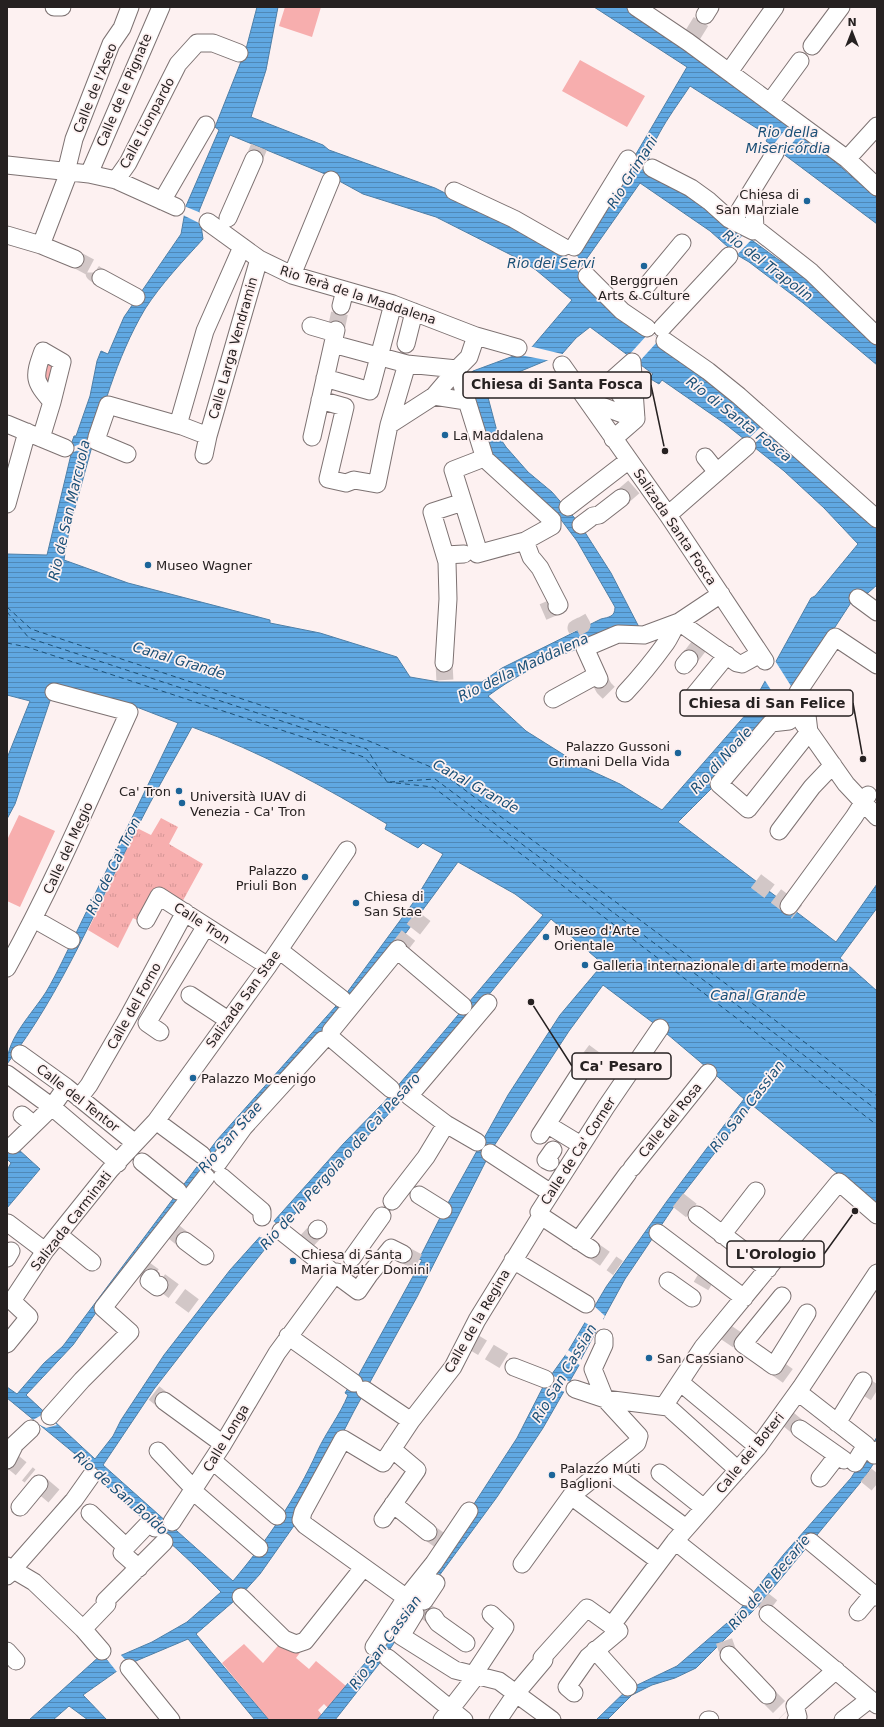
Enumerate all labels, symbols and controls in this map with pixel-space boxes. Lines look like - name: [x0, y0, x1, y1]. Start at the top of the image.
- north arrow: [832, 12, 872, 52]
- text: N: [847, 16, 857, 29]
- street label: Calle de le Pignate: [93, 31, 155, 149]
- street label: Calle de l'Aseo: [70, 41, 120, 135]
- street label: Calle Lionpardo: [117, 75, 177, 171]
- water label: Rio della Misericórdia: [746, 124, 830, 156]
- water label: Rio Grimani: [603, 133, 661, 211]
- place label: Chiesa di San Marziale: [716, 187, 799, 217]
- marker: Chiesa di San Marziale: [802, 196, 812, 206]
- water label: Rio del Trapolin: [720, 226, 816, 304]
- water label: Rio dei Servi: [507, 255, 595, 271]
- marker: Berggruen Arts & Culture: [639, 261, 649, 271]
- street label: Rio Terà de la Maddalena: [278, 263, 438, 327]
- place label: Berggruen Arts & Culture: [598, 273, 690, 303]
- street label: Calle Larga Vendramin: [205, 275, 261, 421]
- callout: Chiesa di Santa Fosca: [463, 372, 651, 398]
- water label: Rio di Santa Fosca: [683, 373, 795, 465]
- text: Chiesa di Santa Fosca: [471, 376, 643, 392]
- place label: La Maddalena: [453, 428, 544, 443]
- marker: La Maddalena: [440, 430, 450, 440]
- water label: Rio de San Marcuola: [45, 438, 93, 582]
- street label: Salizada Santa Fosca: [630, 466, 720, 588]
- place label: Museo Wagner: [156, 558, 253, 573]
- marker: Museo Wagner: [143, 560, 153, 570]
- water label: Rio della Maddalena: [455, 630, 591, 704]
- water label: Canal Grande: [131, 638, 227, 682]
- callout: Chiesa di San Felice: [680, 690, 853, 716]
- text: Chiesa di San Felice: [688, 695, 846, 711]
- water label: Rio di Noale: [687, 723, 755, 797]
- place label: Palazzo Gussoni Grimani Della Vida: [549, 739, 670, 769]
- marker: Palazzo Gussoni Grimani Della Vida: [673, 748, 683, 758]
- water label: Canal Grande: [430, 756, 522, 816]
- place label: Ca' Tron: [119, 784, 171, 799]
- marker: Ca' Tron: [174, 786, 184, 796]
- place label: Università IUAV di Venezia - Ca' Tron: [190, 789, 306, 819]
- marker: Università IUAV di Venezia - Ca' Tron: [177, 798, 187, 808]
- street label: Calle del Megio: [40, 800, 96, 896]
- water label: Rio de Ca' Tron: [83, 815, 143, 917]
- place label: Palazzo Priuli Bon: [236, 863, 297, 893]
- marker: Palazzo Priuli Bon: [300, 872, 310, 882]
- place label: Chiesa di San Stae: [364, 889, 424, 919]
- marker: Chiesa di San Stae: [351, 898, 361, 908]
- street label: Calle Tron: [171, 899, 233, 947]
- place label: Museo d'Arte Orientale: [554, 923, 639, 953]
- marker: Museo d'Arte Orientale: [541, 932, 551, 942]
- street label: Salizada San Stae: [203, 947, 283, 1051]
- place label: Galleria internazionale di arte moderna: [593, 958, 849, 973]
- street label: Calle del Forno: [104, 960, 164, 1052]
- marker: Galleria internazionale di arte moderna: [580, 960, 590, 970]
- water label: Canal Grande: [710, 987, 806, 1003]
- callout: Ca' Pesaro: [572, 1053, 671, 1079]
- water label: Rio San Cassian: [706, 1057, 788, 1155]
- text: Ca' Pesaro: [580, 1058, 663, 1074]
- street label: Calle del Tentor: [34, 1061, 123, 1135]
- water label: Rio de la Pergola o de Ca' Pesaro: [257, 1070, 423, 1252]
- place label: Palazzo Mocenigo: [201, 1071, 316, 1086]
- marker: Palazzo Mocenigo: [188, 1073, 198, 1083]
- street label: Calle del Rosa: [635, 1080, 705, 1160]
- street label: Calle de Ca' Corner: [538, 1094, 619, 1208]
- water label: Rio San Stae: [195, 1098, 265, 1176]
- street label: Salizada Carminati: [28, 1168, 114, 1274]
- callout: L'Orologio: [727, 1241, 824, 1267]
- text: L'Orologio: [736, 1246, 817, 1262]
- place label: Chiesa di Santa Maria Mater Domini: [301, 1247, 429, 1277]
- marker: Chiesa di Santa Maria Mater Domini: [288, 1256, 298, 1266]
- street label: Calle de la Regina: [441, 1267, 513, 1375]
- water label: Rio San Cassian: [528, 1321, 600, 1425]
- place label: San Cassiano: [657, 1351, 744, 1366]
- marker: San Cassiano: [644, 1353, 654, 1363]
- street label: Calle Longa: [200, 1402, 252, 1474]
- street label: Calle dei Boteri: [713, 1410, 787, 1496]
- water label: Rio de San Boldo: [71, 1448, 171, 1538]
- place label: Palazzo Muti Baglioni: [560, 1461, 641, 1491]
- marker: Palazzo Muti Baglioni: [547, 1470, 557, 1480]
- water label: Rio de le Becarie: [725, 1532, 813, 1632]
- water label: Rio San Cassian: [346, 1592, 424, 1692]

